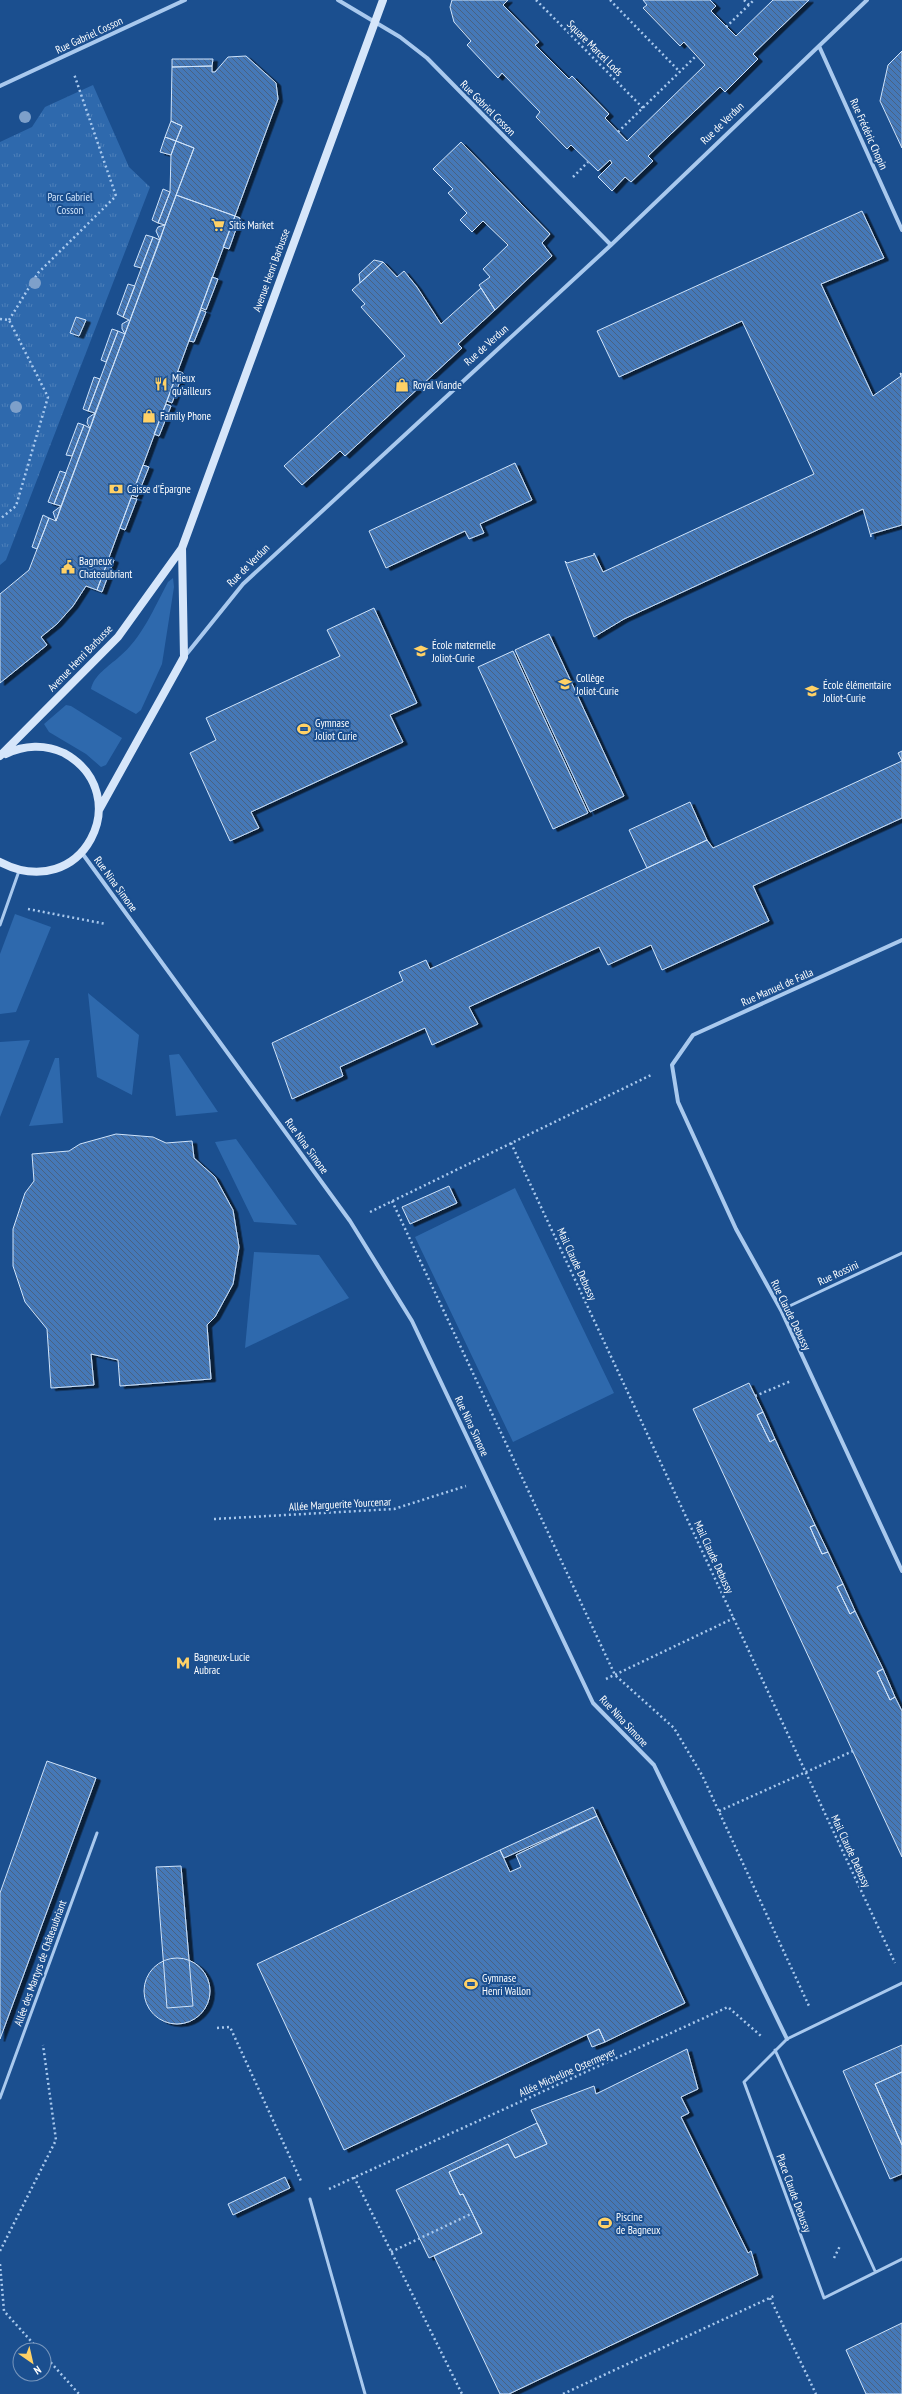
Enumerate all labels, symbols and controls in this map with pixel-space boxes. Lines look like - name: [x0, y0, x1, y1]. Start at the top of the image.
- street label: Rue Gabriel Cosson: [53, 13, 125, 57]
- street label: Square Marcel Lods: [564, 17, 626, 79]
- street label: Rue Gabriel Cosson: [457, 77, 519, 139]
- street label: Rue Frédéric Chopin: [847, 96, 891, 172]
- street label: Rue de Verdun: [697, 99, 747, 147]
- park label: Parc Gabriel Cosson: [47, 190, 93, 217]
- supermarket icon: Sitis Market: [210, 217, 226, 233]
- place label: Sitis Market: [229, 218, 274, 232]
- street label: Avenue Henri Barbusse: [249, 226, 293, 313]
- street label: Rue de Verdun: [461, 321, 511, 369]
- place label: Mieux qu'ailleurs: [172, 371, 211, 398]
- restaurant icon: Mieux qu'ailleurs: [153, 376, 169, 392]
- shop icon: Royal Viande: [394, 377, 410, 393]
- place label: Royal Viande: [413, 378, 462, 392]
- shop icon: Family Phone: [141, 408, 157, 424]
- place label: Family Phone: [160, 409, 212, 423]
- bank icon: Caisse d'Épargne: [108, 481, 124, 497]
- place label: Caisse d'Épargne: [127, 482, 191, 496]
- street label: Rue de Verdun: [224, 541, 272, 589]
- place label: Bagneux Chateaubriant: [79, 554, 132, 581]
- public building icon: Bagneux Chateaubriant: [60, 559, 76, 575]
- street label: Avenue Henri Barbusse: [45, 621, 116, 694]
- place label: École maternelle Joliot-Curie: [431, 638, 496, 665]
- school or university icon: École maternelle Joliot-Curie: [413, 643, 429, 659]
- place label: Collège Joliot-Curie: [575, 671, 619, 698]
- school or university icon: Collège Joliot-Curie: [557, 676, 573, 692]
- place label: École élémentaire Joliot-Curie: [822, 678, 892, 705]
- school or university icon: École élémentaire Joliot-Curie: [804, 683, 820, 699]
- place label: Gymnase Joliot Curie: [314, 716, 358, 743]
- sports icon: Gymnase Joliot Curie: [296, 721, 312, 737]
- street label: Rue Nina Simone: [91, 854, 141, 915]
- street label: Rue Manuel de Falla: [739, 965, 815, 1009]
- street label: Rue Nina Simone: [282, 1116, 332, 1177]
- street label: Mail Claude Debussy: [554, 1225, 600, 1303]
- street label: Rue Rossini: [815, 1257, 861, 1289]
- street label: Rue Claude Debussy: [768, 1277, 814, 1353]
- street label: Rue Nina Simone: [452, 1394, 492, 1459]
- street label: Allée Marguerite Yourcenar: [289, 1494, 391, 1514]
- street label: Mail Claude Debussy: [691, 1518, 737, 1596]
- place label: Bagneux-Lucie Aubrac: [194, 1650, 250, 1677]
- metro station icon: Bagneux-Lucie Aubrac: [175, 1655, 191, 1671]
- street label: Rue Nina Simone: [597, 1692, 652, 1750]
- street label: Mail Claude Debussy: [828, 1812, 874, 1890]
- street label: Allée des Martyrs de Châteaubriant: [11, 1898, 69, 2028]
- place label: Gymnase Henri Wallon: [482, 1971, 531, 1998]
- sports icon: Gymnase Henri Wallon: [463, 1976, 479, 1992]
- street label: Allée Micheline Ostermeyer: [516, 2044, 618, 2100]
- street label: Place Claude Debussy: [773, 2152, 815, 2235]
- place label: Piscine de Bagneux: [616, 2210, 661, 2237]
- sports icon: Piscine de Bagneux: [597, 2215, 613, 2231]
- north arrow: [12, 2342, 52, 2382]
- text: N: [31, 2363, 44, 2378]

